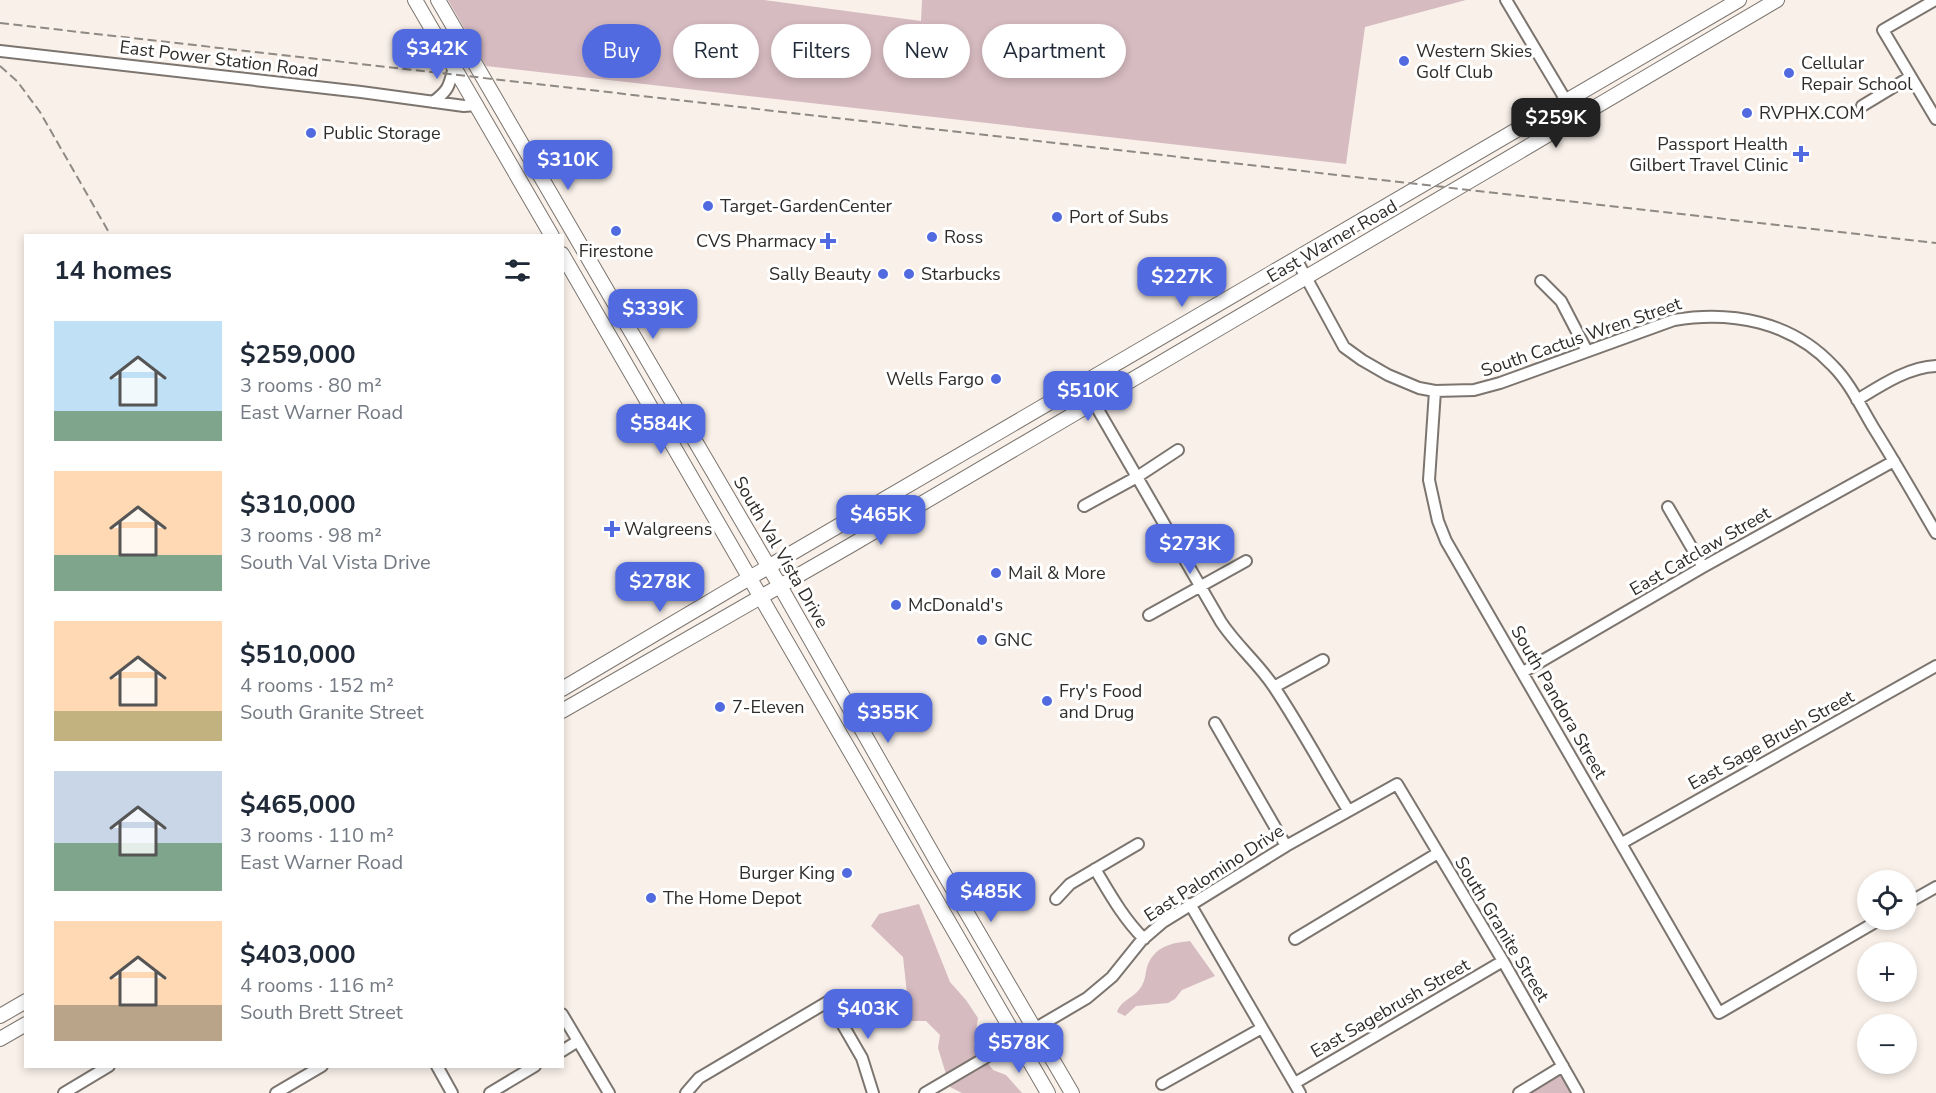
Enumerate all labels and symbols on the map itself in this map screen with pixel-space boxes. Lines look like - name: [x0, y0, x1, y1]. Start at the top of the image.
- pin: $342K: [395, 29, 479, 80]
- street label: East Power Station Road: [118, 35, 320, 83]
- place label: Western Skies Golf Club: [1416, 39, 1532, 84]
- place label: Cellular Repair School: [1801, 51, 1913, 96]
- marker: Western Skies Golf Club: [1397, 54, 1411, 68]
- marker: Cellular Repair School: [1782, 66, 1796, 80]
- pin: $259K: [1514, 98, 1598, 149]
- place label: RVPHX.COM: [1759, 101, 1865, 125]
- marker: RVPHX.COM: [1740, 106, 1754, 120]
- place label: Public Storage: [323, 121, 441, 145]
- marker: Public Storage: [304, 126, 318, 140]
- place label: Passport Health Gilbert Travel Clinic: [1629, 132, 1788, 177]
- pin: $310K: [526, 140, 610, 191]
- marker: Passport Health Gilbert Travel Clinic: [1792, 145, 1810, 163]
- place label: Target-GardenCenter: [720, 194, 892, 218]
- street label: East Warner Road: [1262, 194, 1402, 288]
- marker: Target-GardenCenter: [701, 199, 715, 213]
- place label: Port of Subs: [1069, 205, 1169, 229]
- marker: Port of Subs: [1050, 210, 1064, 224]
- marker: Firestone: [609, 224, 623, 238]
- place label: Ross: [944, 225, 983, 249]
- place label: CVS Pharmacy: [696, 229, 817, 253]
- marker: Ross: [925, 230, 939, 244]
- marker: CVS Pharmacy: [821, 234, 835, 248]
- place label: Firestone: [579, 239, 653, 263]
- pin: $227K: [1140, 257, 1224, 308]
- place label: Sally Beauty: [769, 262, 872, 286]
- place label: Starbucks: [921, 262, 1001, 286]
- marker: Sally Beauty: [876, 267, 890, 281]
- marker: Starbucks: [902, 267, 916, 281]
- pin: $339K: [611, 289, 695, 340]
- street label: South Cactus Wren Street: [1478, 291, 1685, 383]
- place label: Wells Fargo: [886, 367, 984, 391]
- pin: $510K: [1046, 371, 1130, 422]
- marker: Wells Fargo: [989, 372, 1003, 386]
- pin: $584K: [619, 404, 703, 455]
- street label: South Val Vista Drive: [728, 472, 834, 632]
- pin: $465K: [839, 495, 923, 546]
- street label: East Catclaw Street: [1625, 501, 1775, 601]
- place label: Walgreens: [624, 517, 712, 541]
- marker: Walgreens: [605, 522, 619, 536]
- pin: $273K: [1148, 524, 1232, 575]
- place label: Mail & More: [1008, 561, 1105, 585]
- pin: $278K: [618, 562, 702, 613]
- marker: Mail & More: [989, 566, 1003, 580]
- place label: McDonald's: [908, 593, 1003, 617]
- marker: McDonald's: [889, 598, 903, 612]
- street label: South Pandora Street: [1505, 621, 1613, 784]
- place label: GNC: [994, 628, 1033, 652]
- marker: GNC: [975, 633, 989, 647]
- place label: Fry's Food and Drug: [1059, 679, 1142, 724]
- street label: East Sage Brush Street: [1684, 684, 1859, 796]
- pin: $355K: [846, 693, 930, 744]
- marker: Fry's Food and Drug: [1040, 694, 1054, 708]
- place label: 7-Eleven: [732, 695, 805, 719]
- marker: 7-Eleven: [713, 700, 727, 714]
- street label: East Palomino Drive: [1139, 819, 1289, 927]
- street label: South Granite Street: [1449, 852, 1555, 1007]
- place label: Burger King: [739, 861, 835, 885]
- marker: Burger King: [840, 866, 854, 880]
- pin: $485K: [949, 872, 1033, 923]
- place label: The Home Depot: [663, 886, 802, 910]
- marker: The Home Depot: [644, 891, 658, 905]
- street label: East Sagebrush Street: [1306, 952, 1474, 1063]
- pin: $403K: [826, 989, 910, 1040]
- pin: $578K: [977, 1023, 1061, 1074]

